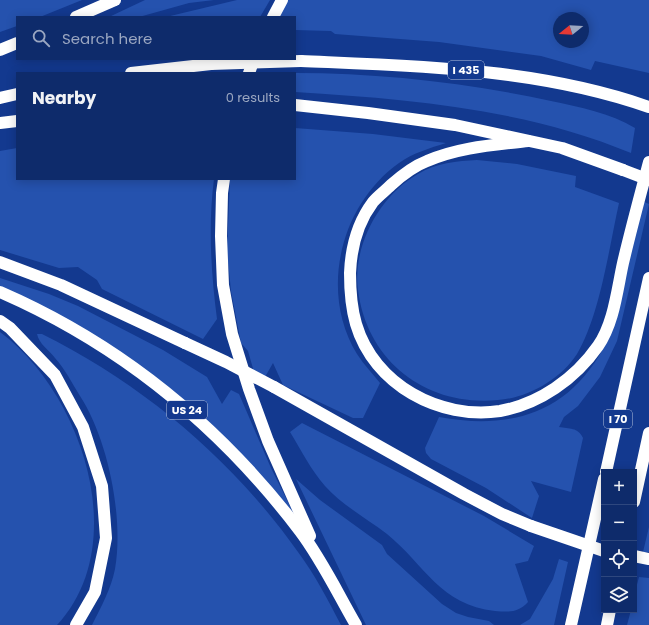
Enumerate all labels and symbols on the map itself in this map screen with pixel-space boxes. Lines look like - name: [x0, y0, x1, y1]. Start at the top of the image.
- north arrow: [553, 12, 589, 48]
- road number: I 435: [448, 61, 484, 79]
- road number: US 24: [167, 401, 207, 419]
- road number: I 70: [604, 410, 632, 428]

